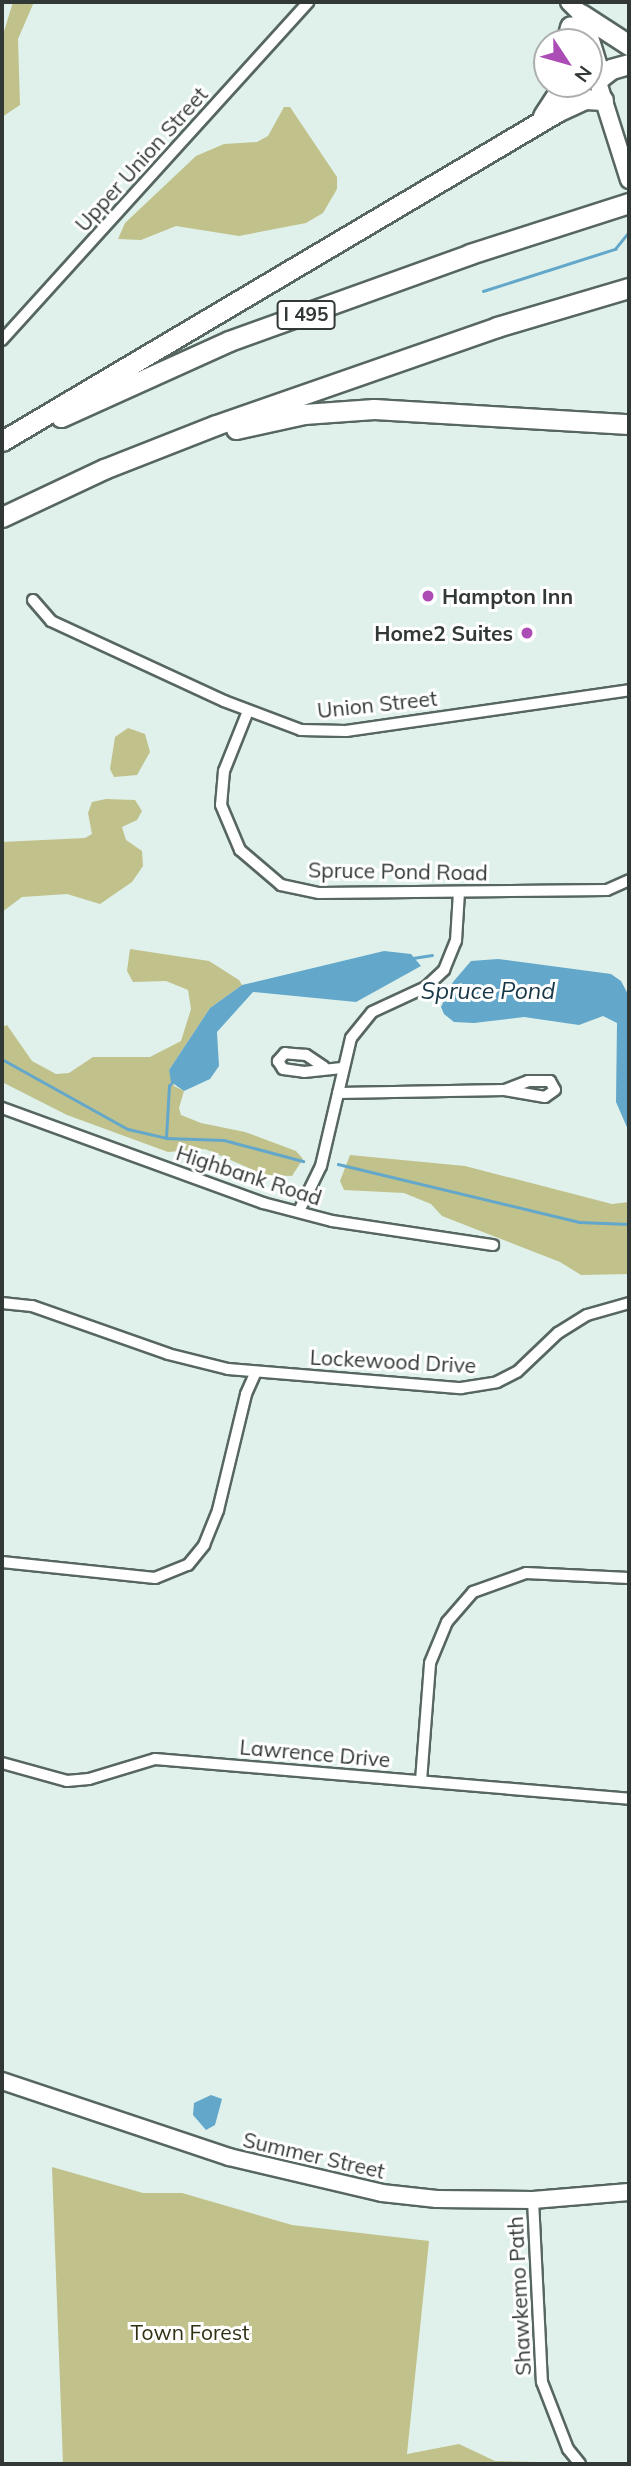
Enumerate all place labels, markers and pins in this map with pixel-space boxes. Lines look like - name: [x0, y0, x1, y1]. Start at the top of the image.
- place label: Hampton Inn: [442, 583, 573, 609]
- marker: Hampton Inn: [420, 588, 436, 604]
- place label: Home2 Suites: [374, 620, 513, 646]
- marker: Home2 Suites: [519, 625, 535, 641]

